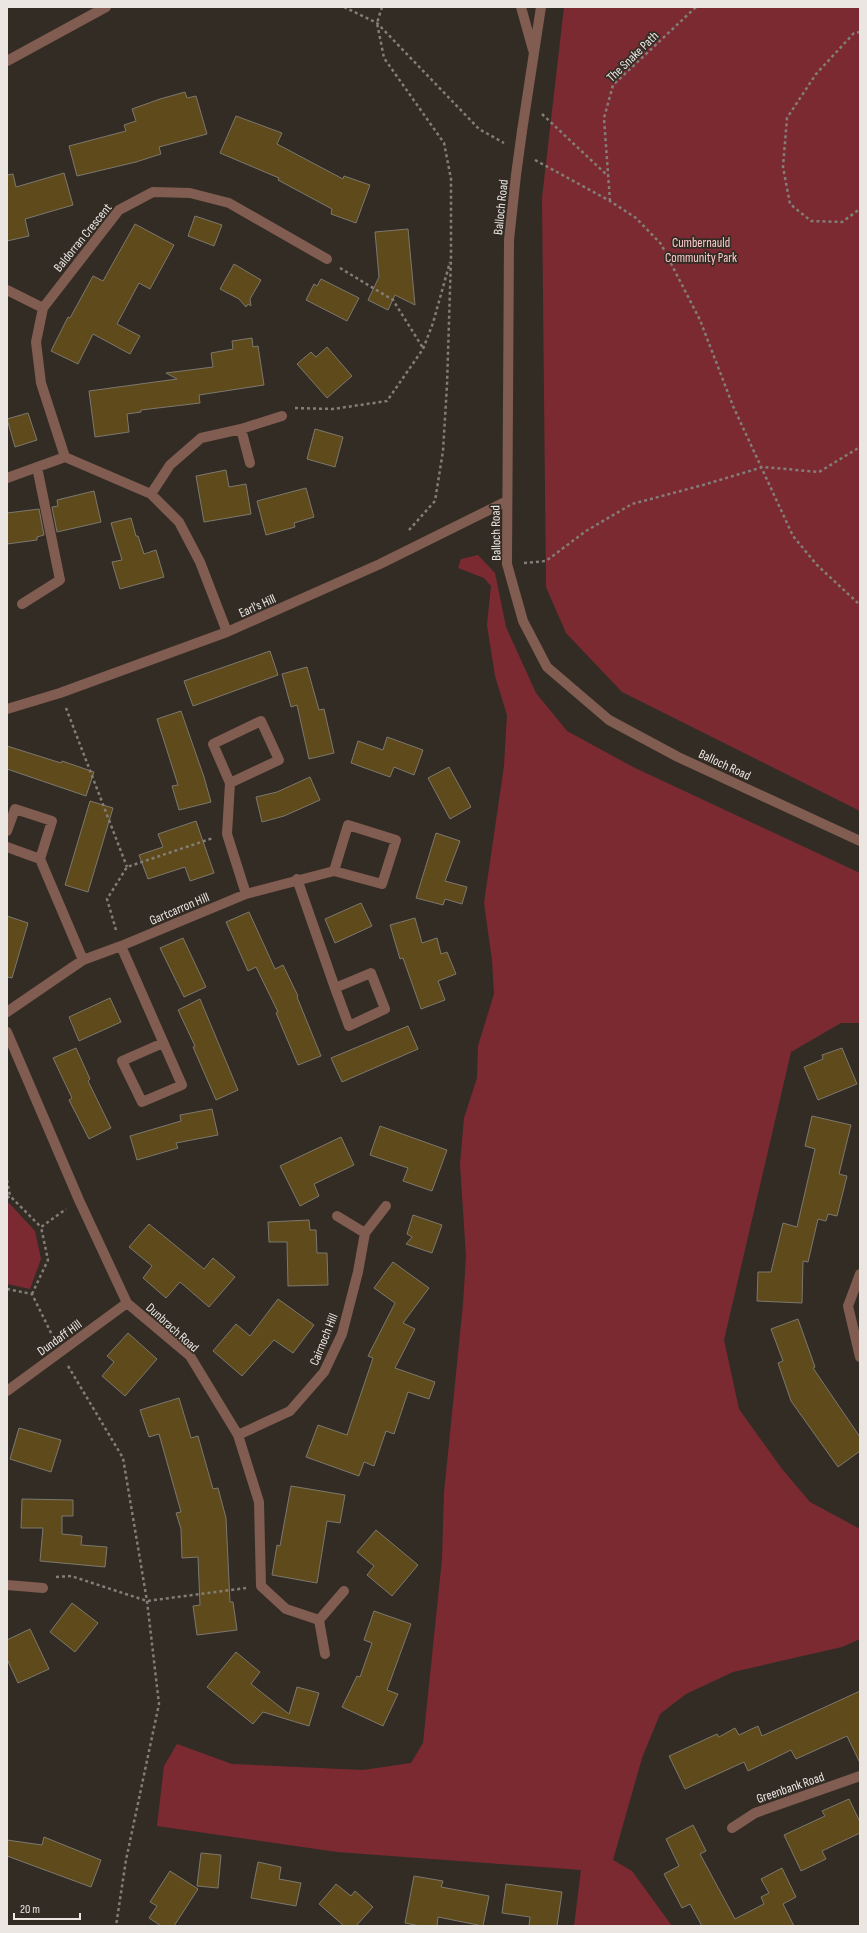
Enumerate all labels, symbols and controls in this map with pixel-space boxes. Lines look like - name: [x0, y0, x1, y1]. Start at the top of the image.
- street label: The Snake Path: [603, 28, 662, 85]
- street label: Balloch Road: [490, 179, 512, 236]
- street label: Baldorran Crescent: [50, 200, 115, 275]
- park label: Cumbernauld Community Park: [665, 235, 737, 266]
- street label: Balloch Road: [488, 505, 504, 561]
- street label: Earl's Hill: [236, 591, 278, 621]
- street label: Balloch Road: [696, 746, 753, 784]
- street label: Gartcarron Hill: [147, 889, 212, 929]
- street label: Dunbrach Road: [143, 1300, 202, 1356]
- street label: Cairnoch Hill: [306, 1311, 342, 1368]
- street label: Dundaff Hill: [34, 1316, 85, 1359]
- street label: Greenbank Road: [754, 1769, 826, 1807]
- scale bar: [14, 1895, 80, 1921]
- text: 20 m: [20, 1902, 40, 1917]

